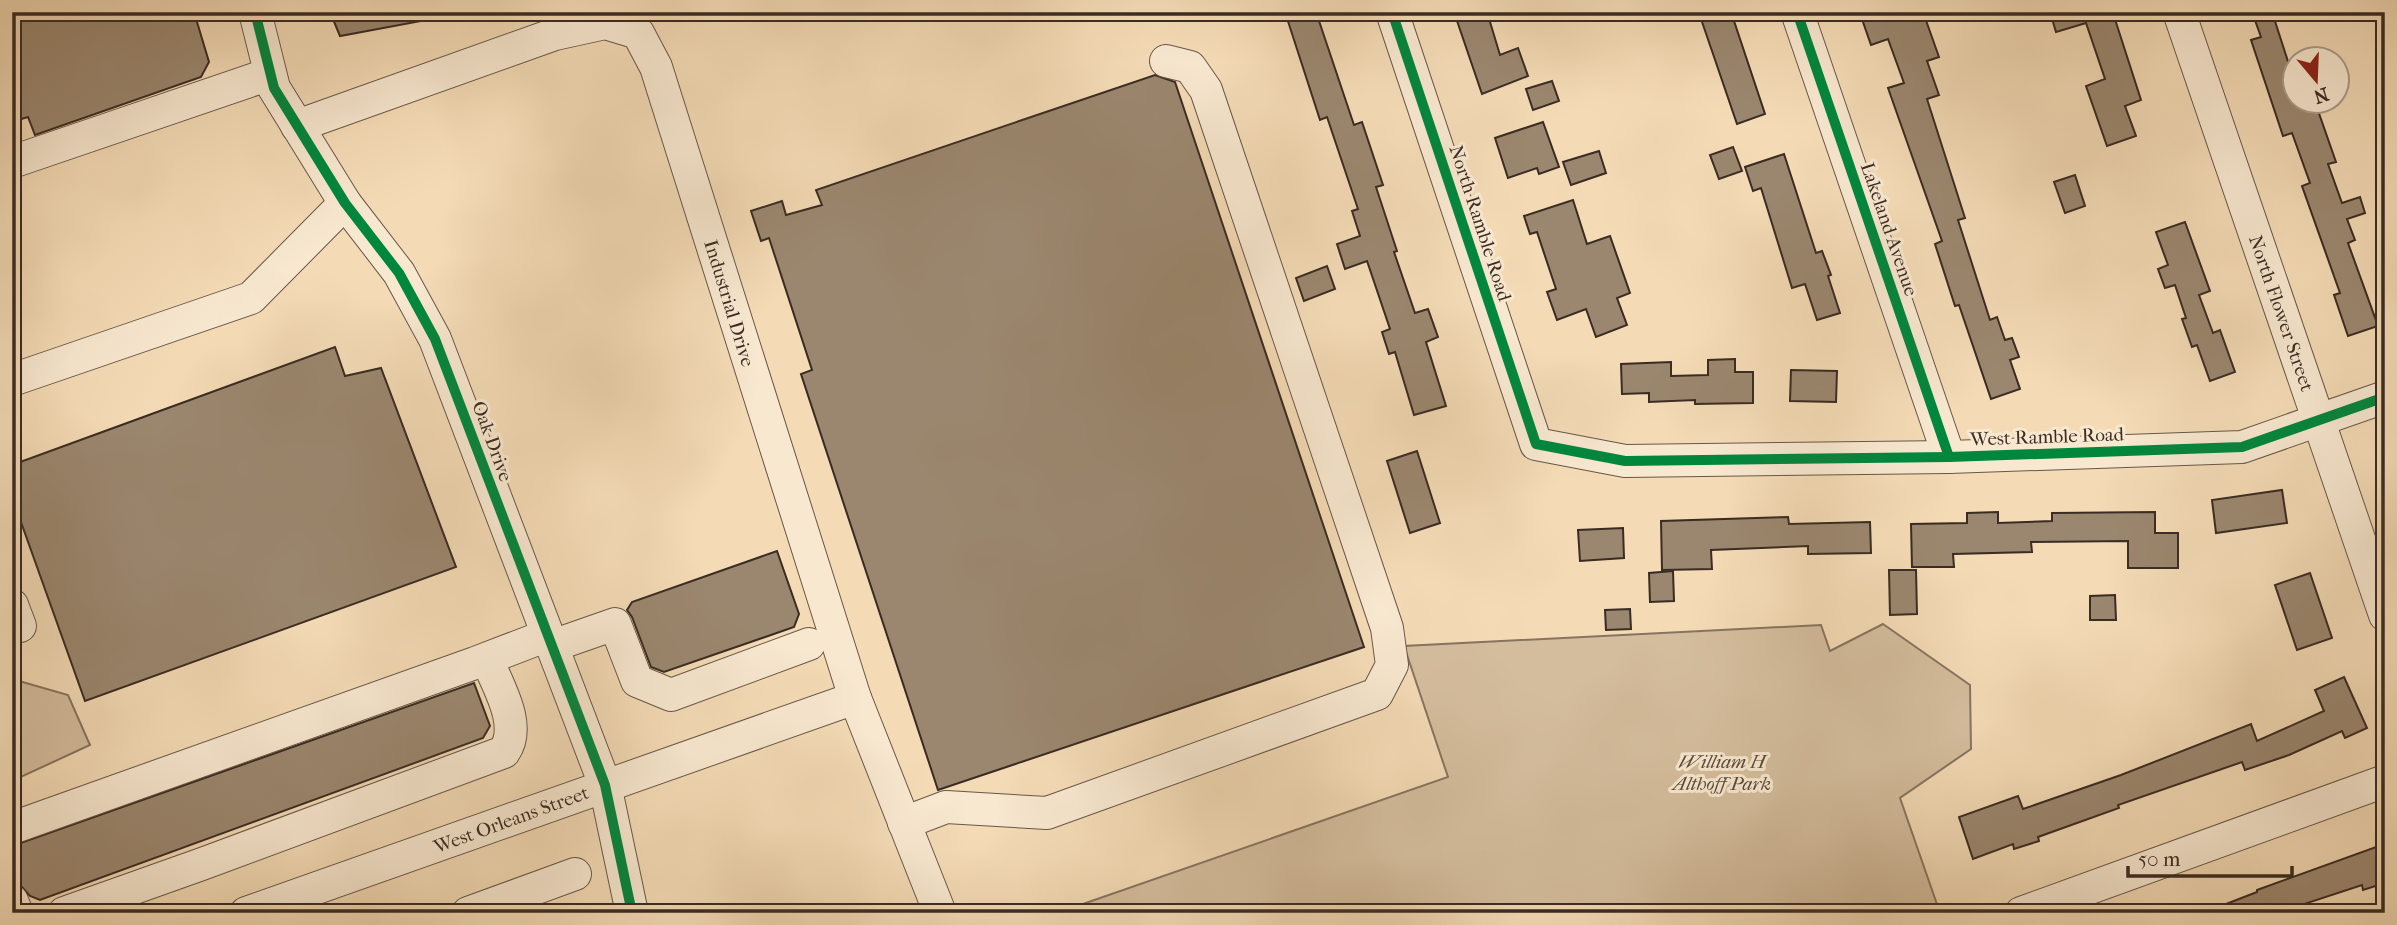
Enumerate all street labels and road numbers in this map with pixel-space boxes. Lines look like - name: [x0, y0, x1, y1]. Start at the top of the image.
- street label: North Ramble Road: [1444, 143, 1516, 305]
- street label: Lakeland Avenue: [1856, 160, 1922, 299]
- street label: North Flower Street: [2244, 232, 2318, 394]
- street label: Industrial Drive: [699, 237, 759, 369]
- street label: Oak Drive: [467, 398, 517, 485]
- street label: West Ramble Road: [1969, 423, 2125, 451]
- street label: West Orleans Street: [430, 782, 592, 859]

